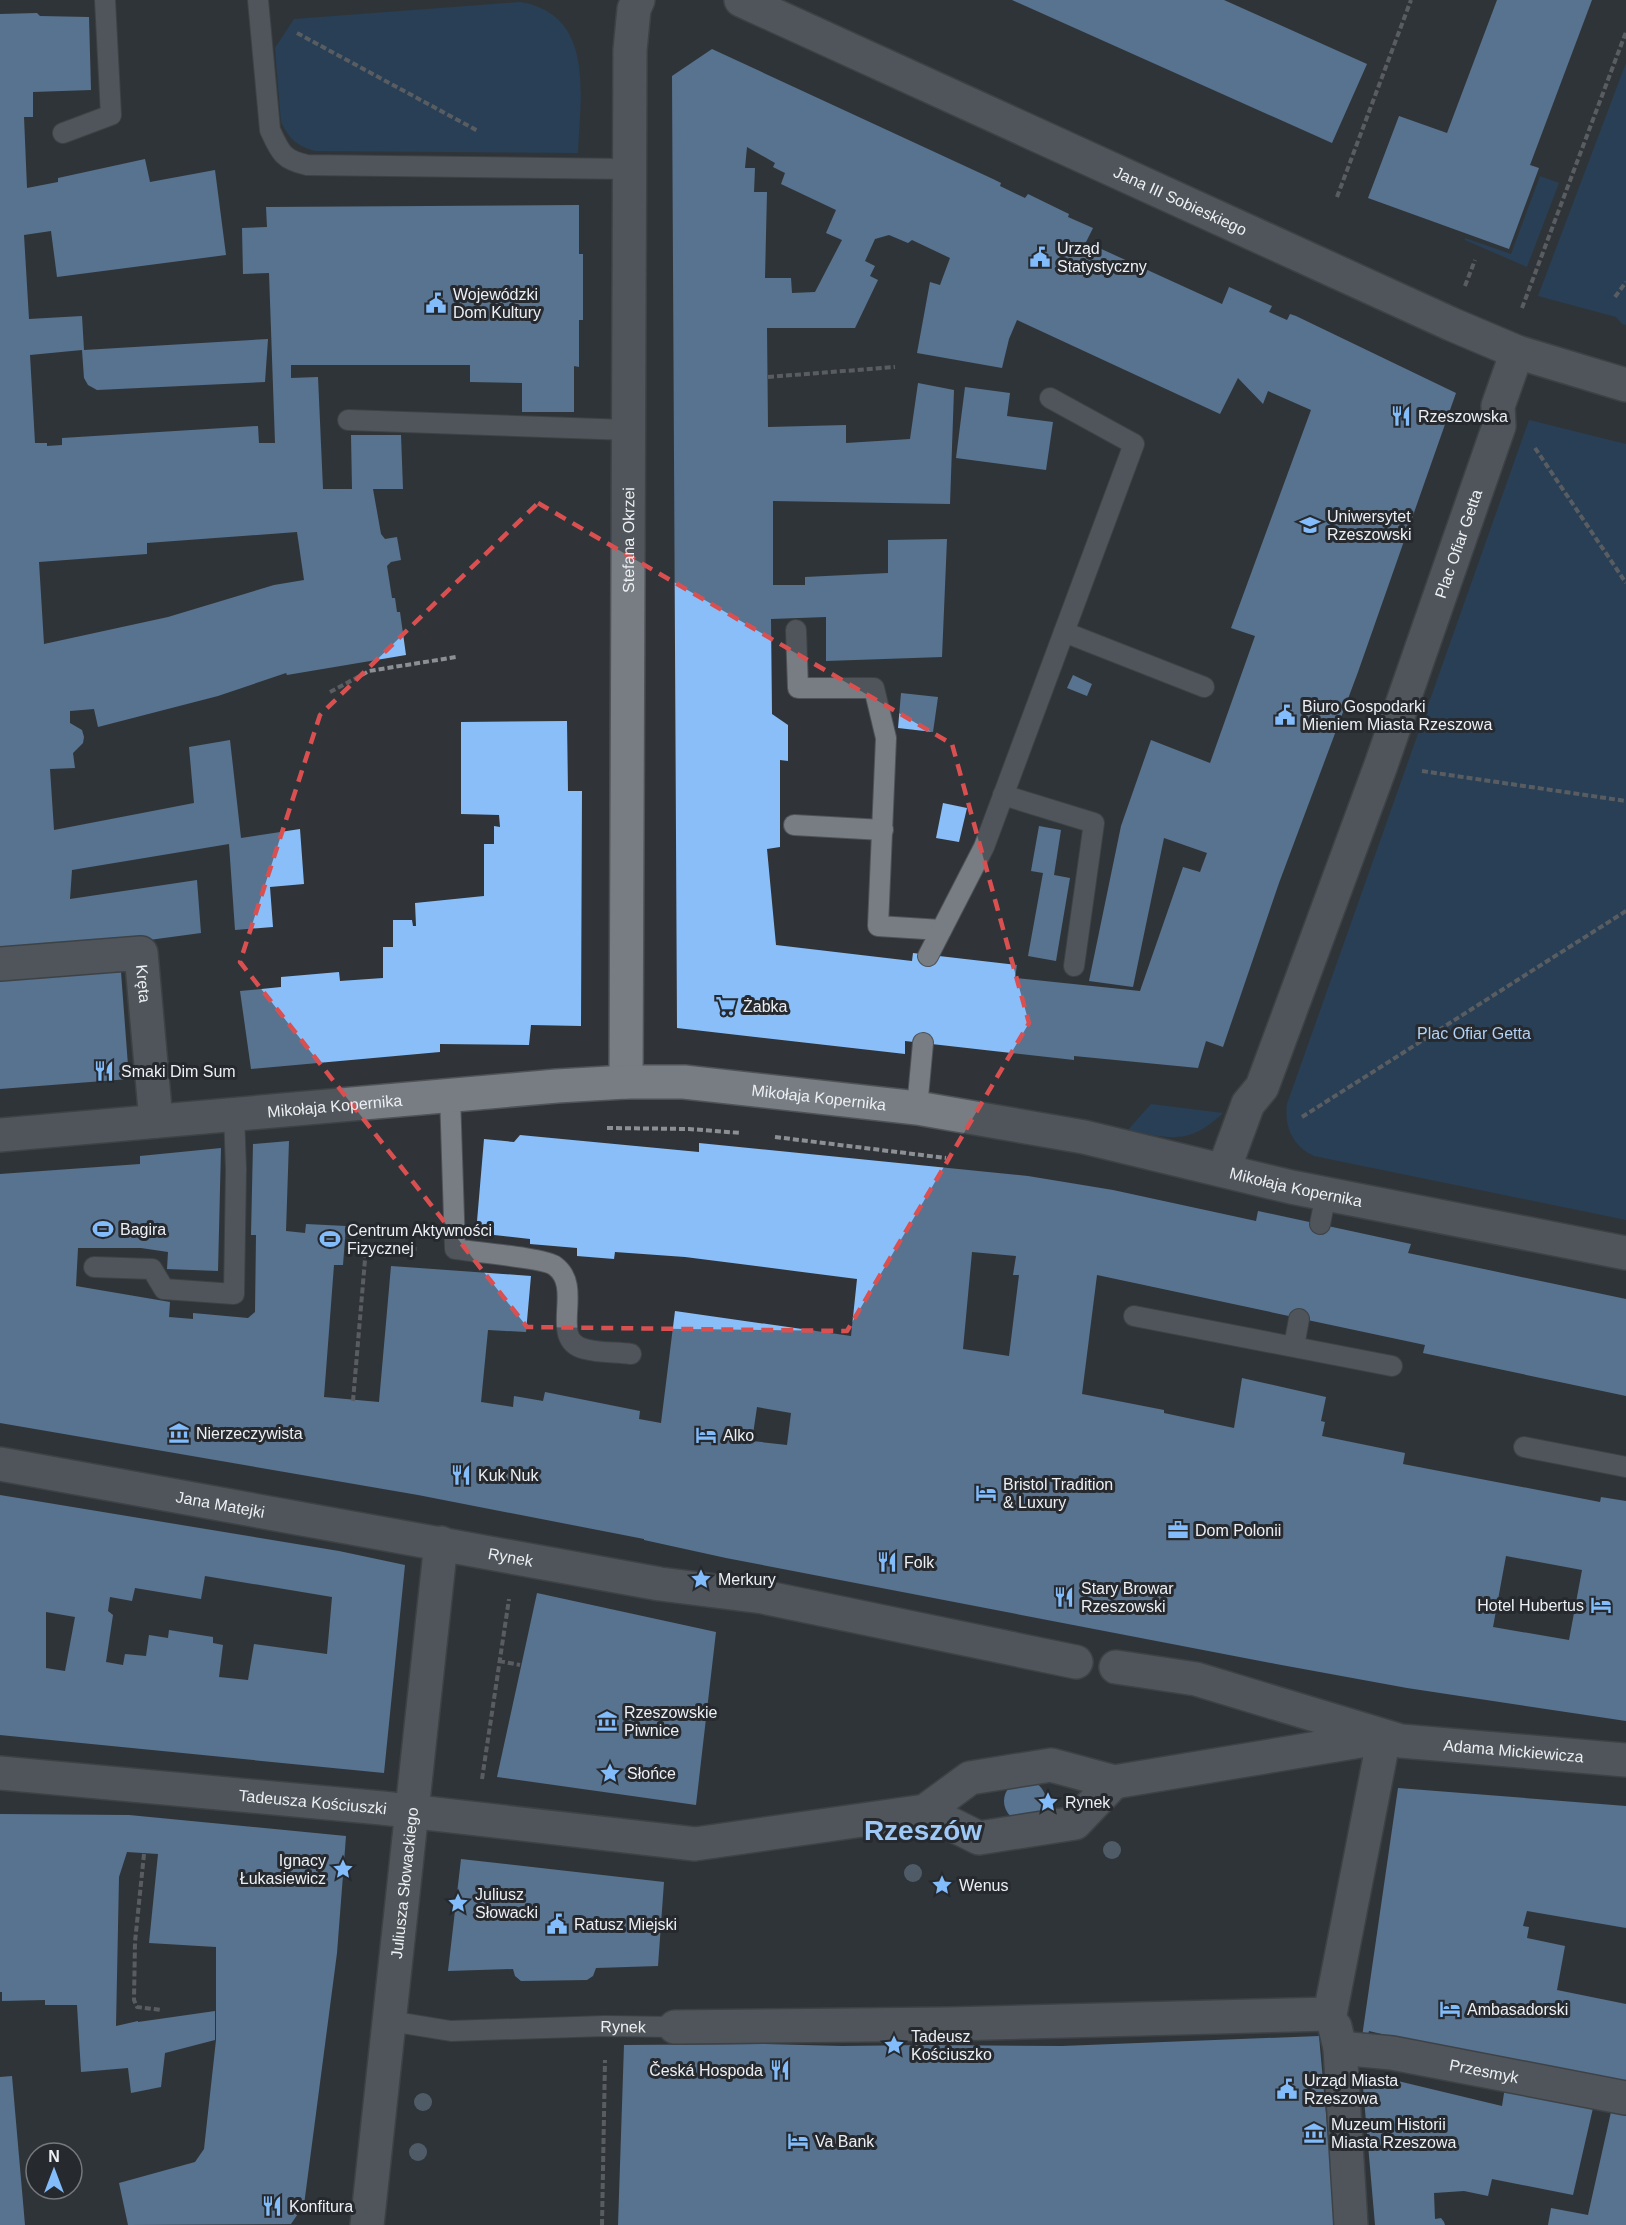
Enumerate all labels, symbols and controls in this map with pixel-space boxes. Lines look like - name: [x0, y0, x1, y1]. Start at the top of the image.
- street label: Jana III Sobieskiego: [1111, 163, 1249, 239]
- place label: Urząd Statystyczny: [1057, 240, 1147, 275]
- public building icon: Urząd Statystyczny: [1028, 245, 1052, 269]
- place label: Wojewódzki Dom Kultury: [453, 286, 541, 321]
- public building icon: Wojewódzki Dom Kultury: [424, 291, 448, 315]
- restaurant icon: Rzeszowska: [1389, 404, 1413, 428]
- place label: Rzeszowska: [1418, 408, 1508, 425]
- street label: Stefana Okrzei: [620, 487, 637, 593]
- street label: Plac Ofiar Getta: [1432, 487, 1485, 600]
- place label: Uniwersytet Rzeszowski: [1327, 508, 1411, 543]
- school or university icon: Uniwersytet Rzeszowski: [1298, 513, 1322, 537]
- place label: Biuro Gospodarki Mieniem Miasta Rzeszowa: [1302, 698, 1492, 733]
- public building icon: Biuro Gospodarki Mieniem Miasta Rzeszowa: [1273, 703, 1297, 727]
- street label: Kręta: [133, 964, 153, 1003]
- supermarket icon: Żabka: [714, 994, 738, 1018]
- place label: Żabka: [743, 997, 788, 1015]
- park label: Plac Ofiar Getta: [1417, 1025, 1531, 1042]
- restaurant icon: Smaki Dim Sum: [92, 1059, 116, 1083]
- place label: Smaki Dim Sum: [121, 1063, 236, 1080]
- street label: Mikołaja Kopernika: [751, 1082, 887, 1114]
- street label: Mikołaja Kopernika: [267, 1092, 403, 1120]
- street label: Mikołaja Kopernika: [1228, 1164, 1364, 1210]
- sports icon: Bagira: [91, 1217, 115, 1241]
- place label: Bagira: [120, 1221, 166, 1238]
- place label: Centrum Aktywności Fizycznej: [347, 1222, 492, 1257]
- sports icon: Centrum Aktywności Fizycznej: [318, 1227, 342, 1251]
- museum icon: Nierzeczywista: [167, 1421, 191, 1445]
- hotel icon: Alko: [694, 1423, 718, 1447]
- place label: Nierzeczywista: [196, 1425, 303, 1442]
- place label: Alko: [723, 1427, 754, 1444]
- restaurant icon: Kuk Nuk: [449, 1463, 473, 1487]
- place label: Kuk Nuk: [478, 1467, 539, 1484]
- place label: Bristol Tradition & Luxury: [1003, 1476, 1113, 1511]
- hotel icon: Bristol Tradition & Luxury: [974, 1481, 998, 1505]
- street label: Jana Matejki: [175, 1488, 266, 1521]
- office icon: Dom Polonii: [1166, 1518, 1190, 1542]
- place label: Dom Polonii: [1195, 1522, 1281, 1539]
- street label: Rynek: [487, 1545, 535, 1570]
- restaurant icon: Folk: [875, 1550, 899, 1574]
- place label: Folk: [904, 1554, 935, 1571]
- place icon: Merkury: [689, 1567, 713, 1591]
- place label: Merkury: [718, 1571, 776, 1588]
- place label: Stary Browar Rzeszowski: [1081, 1580, 1174, 1615]
- restaurant icon: Stary Browar Rzeszowski: [1052, 1585, 1076, 1609]
- hotel icon: Hotel Hubertus: [1589, 1593, 1613, 1617]
- place label: Hotel Hubertus: [1477, 1597, 1584, 1614]
- place label: Rzeszowskie Piwnice: [624, 1704, 717, 1739]
- museum icon: Rzeszowskie Piwnice: [595, 1709, 619, 1733]
- street label: Adama Mickiewicza: [1443, 1737, 1584, 1765]
- place icon: Słońce: [598, 1761, 622, 1785]
- place label: Słońce: [627, 1765, 676, 1782]
- street label: Tadeusza Kościuszki: [238, 1787, 388, 1817]
- place icon: Rynek: [1036, 1790, 1060, 1814]
- place label: Rynek: [1065, 1794, 1111, 1811]
- street label: Juliusza Słowackiego: [388, 1806, 421, 1960]
- district label: Rzeszów: [864, 1815, 982, 1846]
- place label: Ignacy Łukasiewicz: [240, 1852, 326, 1887]
- place icon: Ignacy Łukasiewicz: [331, 1857, 355, 1881]
- place icon: Wenus: [930, 1873, 954, 1897]
- place label: Wenus: [959, 1877, 1009, 1894]
- place label: Juliusz Słowacki: [475, 1886, 538, 1921]
- place icon: Juliusz Słowacki: [446, 1891, 470, 1915]
- public building icon: Ratusz Miejski: [545, 1912, 569, 1936]
- place label: Ratusz Miejski: [574, 1916, 677, 1933]
- hotel icon: Ambasadorski: [1438, 1997, 1462, 2021]
- place label: Ambasadorski: [1467, 2001, 1568, 2018]
- street label: Rynek: [600, 2018, 647, 2036]
- place label: Tadeusz Kościuszko: [911, 2028, 992, 2063]
- place icon: Tadeusz Kościuszko: [882, 2033, 906, 2057]
- street label: Przesmyk: [1448, 2056, 1521, 2086]
- restaurant icon: Česká Hospoda: [768, 2058, 792, 2082]
- place label: Česká Hospoda: [649, 2061, 763, 2079]
- place label: Urząd Miasta Rzeszowa: [1304, 2072, 1398, 2107]
- public building icon: Urząd Miasta Rzeszowa: [1275, 2077, 1299, 2101]
- place label: Muzeum Historii Miasta Rzeszowa: [1331, 2116, 1456, 2151]
- museum icon: Muzeum Historii Miasta Rzeszowa: [1302, 2121, 1326, 2145]
- hotel icon: Va Bank: [786, 2129, 810, 2153]
- place label: Va Bank: [815, 2133, 875, 2150]
- north arrow: [24, 2141, 84, 2201]
- text: N: [48, 2148, 60, 2165]
- restaurant icon: Konfitura: [260, 2194, 284, 2218]
- place label: Konfitura: [289, 2198, 353, 2215]

